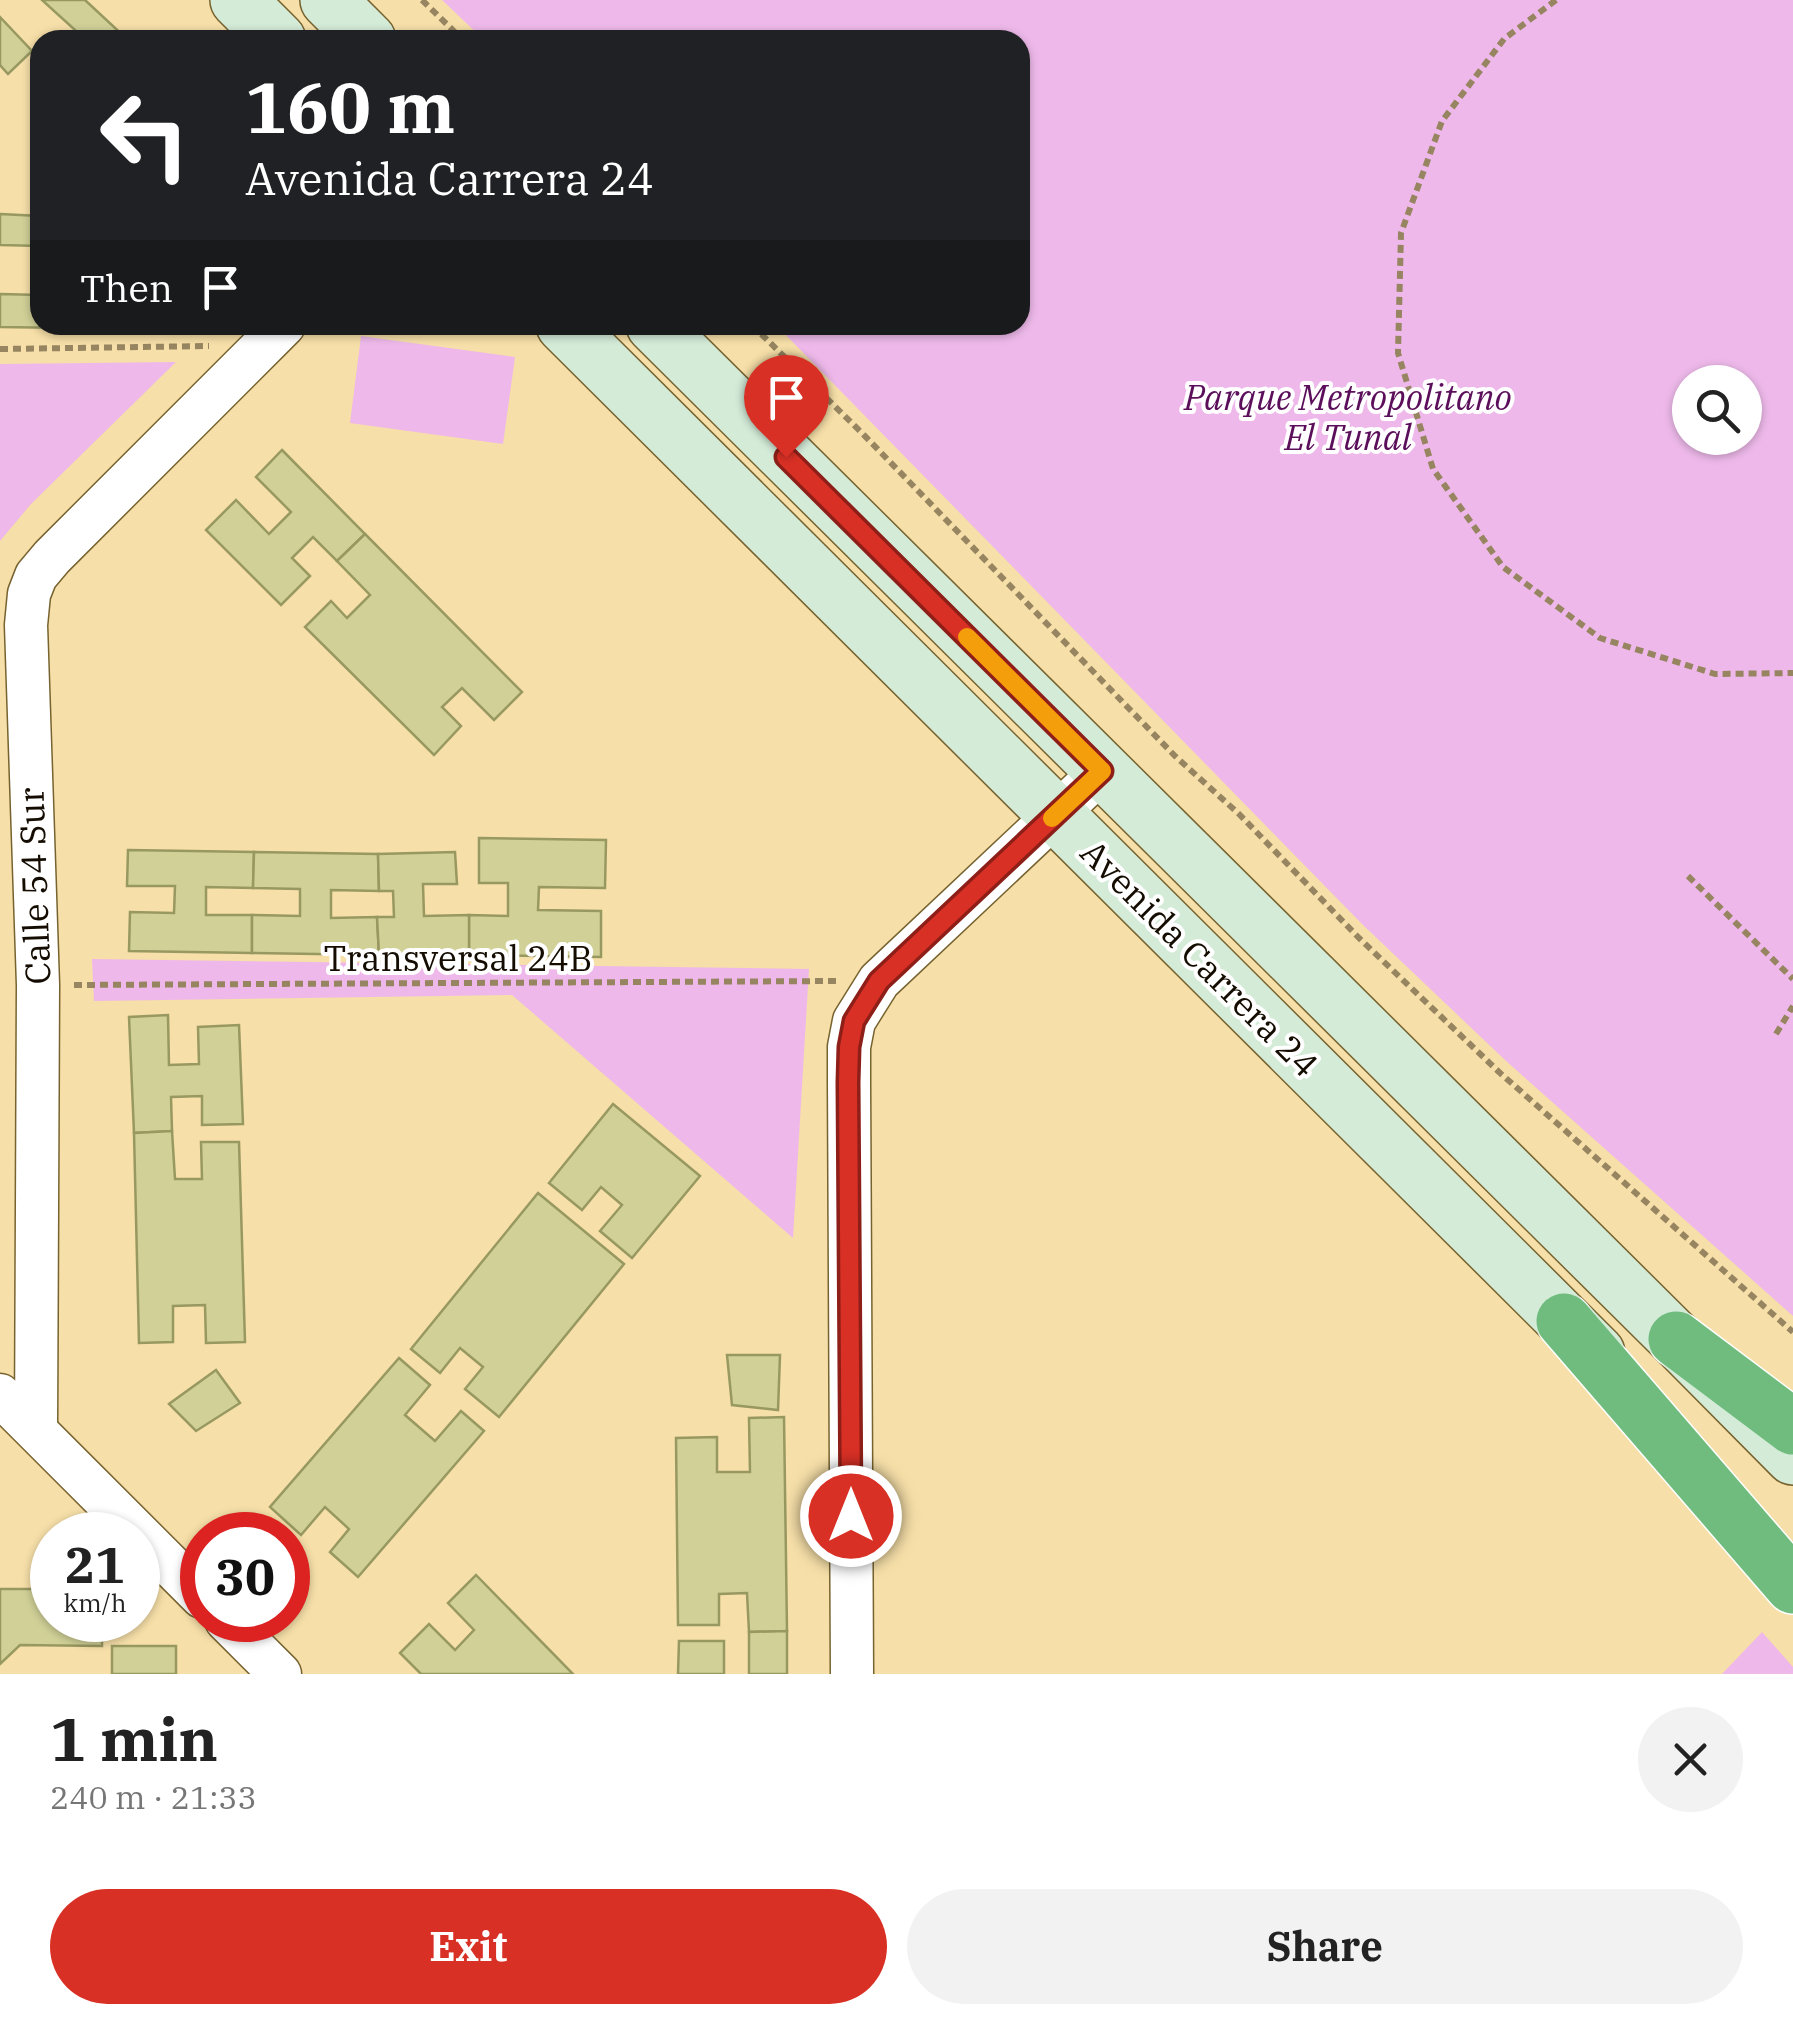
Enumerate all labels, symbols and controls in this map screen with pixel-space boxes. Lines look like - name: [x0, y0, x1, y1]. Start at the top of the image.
- text: 160 m: [245, 61, 455, 152]
- icon: left: [80, 70, 210, 200]
- text: Avenida Carrera 24: [245, 149, 654, 207]
- icon: arrive: [193, 260, 248, 315]
- text: Then: [80, 263, 173, 312]
- pin: [744, 355, 829, 458]
- map controls: [1672, 365, 1762, 455]
- button: search: [1672, 365, 1762, 455]
- icon: arrive: [759, 370, 814, 425]
- park label: Parque Metropolitano El Tunal: [1183, 374, 1512, 460]
- street label: Calle 54 Sur: [8, 786, 60, 985]
- street label: Avenida Carrera 24: [1071, 829, 1329, 1087]
- street label: Transversal 24B: [324, 935, 592, 981]
- position arrow: [799, 1464, 903, 1568]
- speed limit sign: 30: [180, 1512, 310, 1642]
- text: 21: [65, 1532, 125, 1597]
- text: km/h: [63, 1586, 127, 1619]
- text: 1 min: [50, 1699, 218, 1778]
- button: close: [1638, 1707, 1743, 1812]
- text: 240 m · 21:33: [50, 1776, 257, 1818]
- button: Exit: [50, 1889, 887, 2004]
- button: Share: [907, 1889, 1743, 2004]

